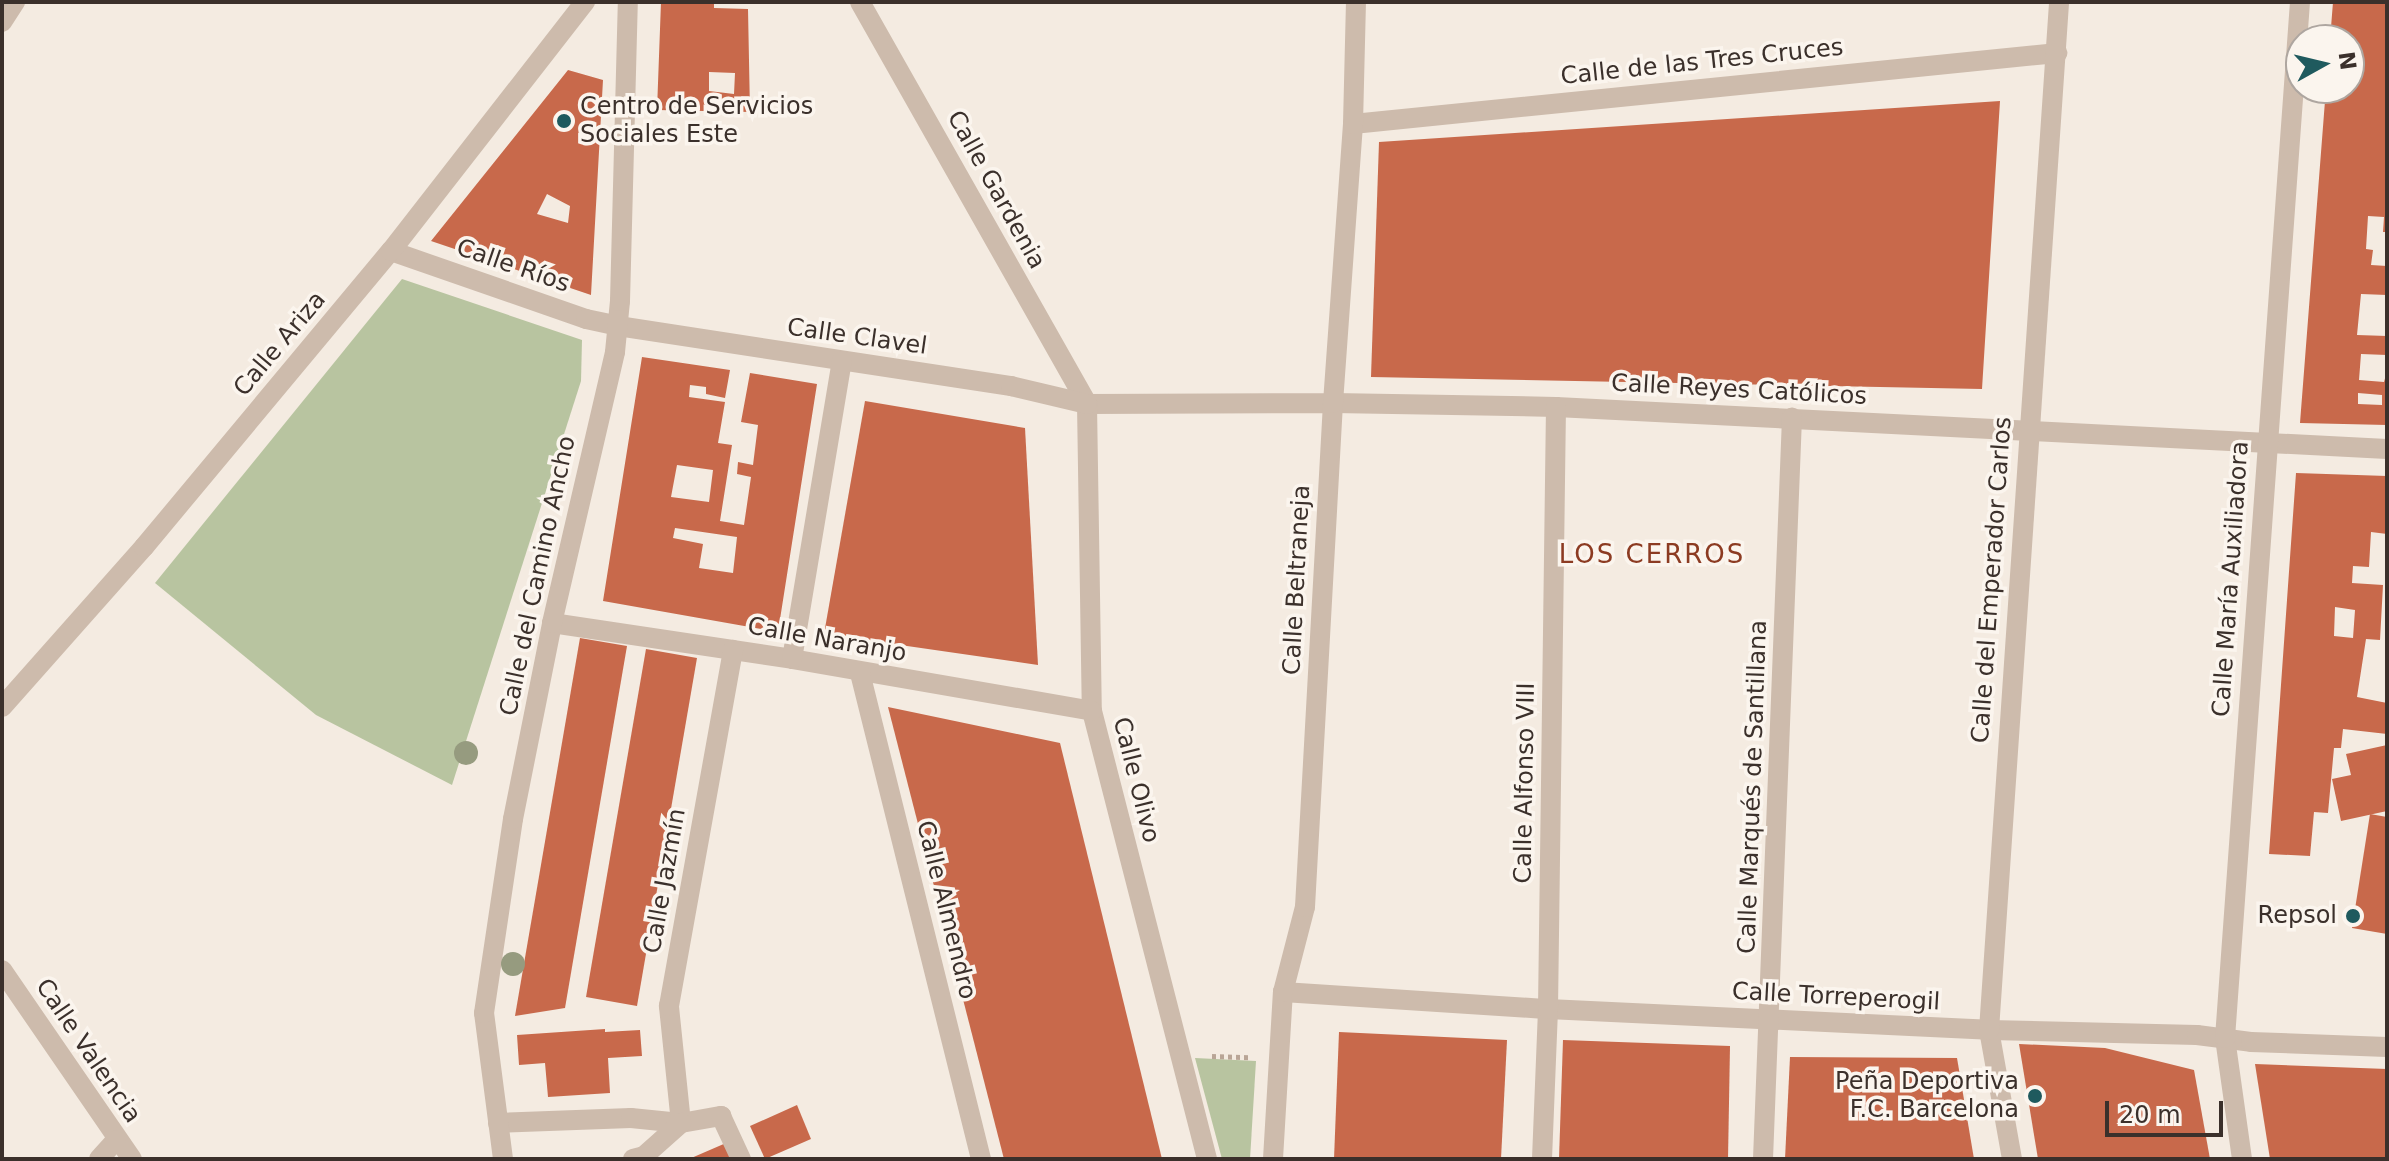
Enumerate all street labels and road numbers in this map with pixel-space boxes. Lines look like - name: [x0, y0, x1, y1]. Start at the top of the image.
- street label: Calle de las Tres Cruces: [1559, 33, 1845, 91]
- street label: Calle Gardenia: [941, 106, 1051, 274]
- street label: Calle Ríos: [453, 233, 573, 299]
- street label: Calle Ariza: [228, 286, 332, 402]
- street label: Calle Clavel: [785, 313, 929, 361]
- street label: Calle Reyes Católicos: [1610, 369, 1868, 411]
- street label: Calle del Emperador Carlos: [1966, 416, 2018, 744]
- street label: Calle del Camino Ancho: [494, 433, 582, 719]
- street label: Calle María Auxiliadora: [2207, 440, 2255, 718]
- street label: Calle Beltraneja: [1278, 484, 1316, 676]
- street label: Calle Naranjo: [745, 612, 909, 668]
- street label: Calle Marqués de Santillana: [1733, 619, 1773, 955]
- street label: Calle Alfonso VIII: [1509, 682, 1541, 884]
- street label: Calle Olivo: [1107, 714, 1165, 846]
- street label: Calle Jazmín: [638, 806, 692, 956]
- street label: Calle Almendro: [910, 818, 982, 1002]
- street label: Calle Valencia: [29, 973, 147, 1129]
- street label: Calle Torreperogil: [1731, 977, 1941, 1017]

